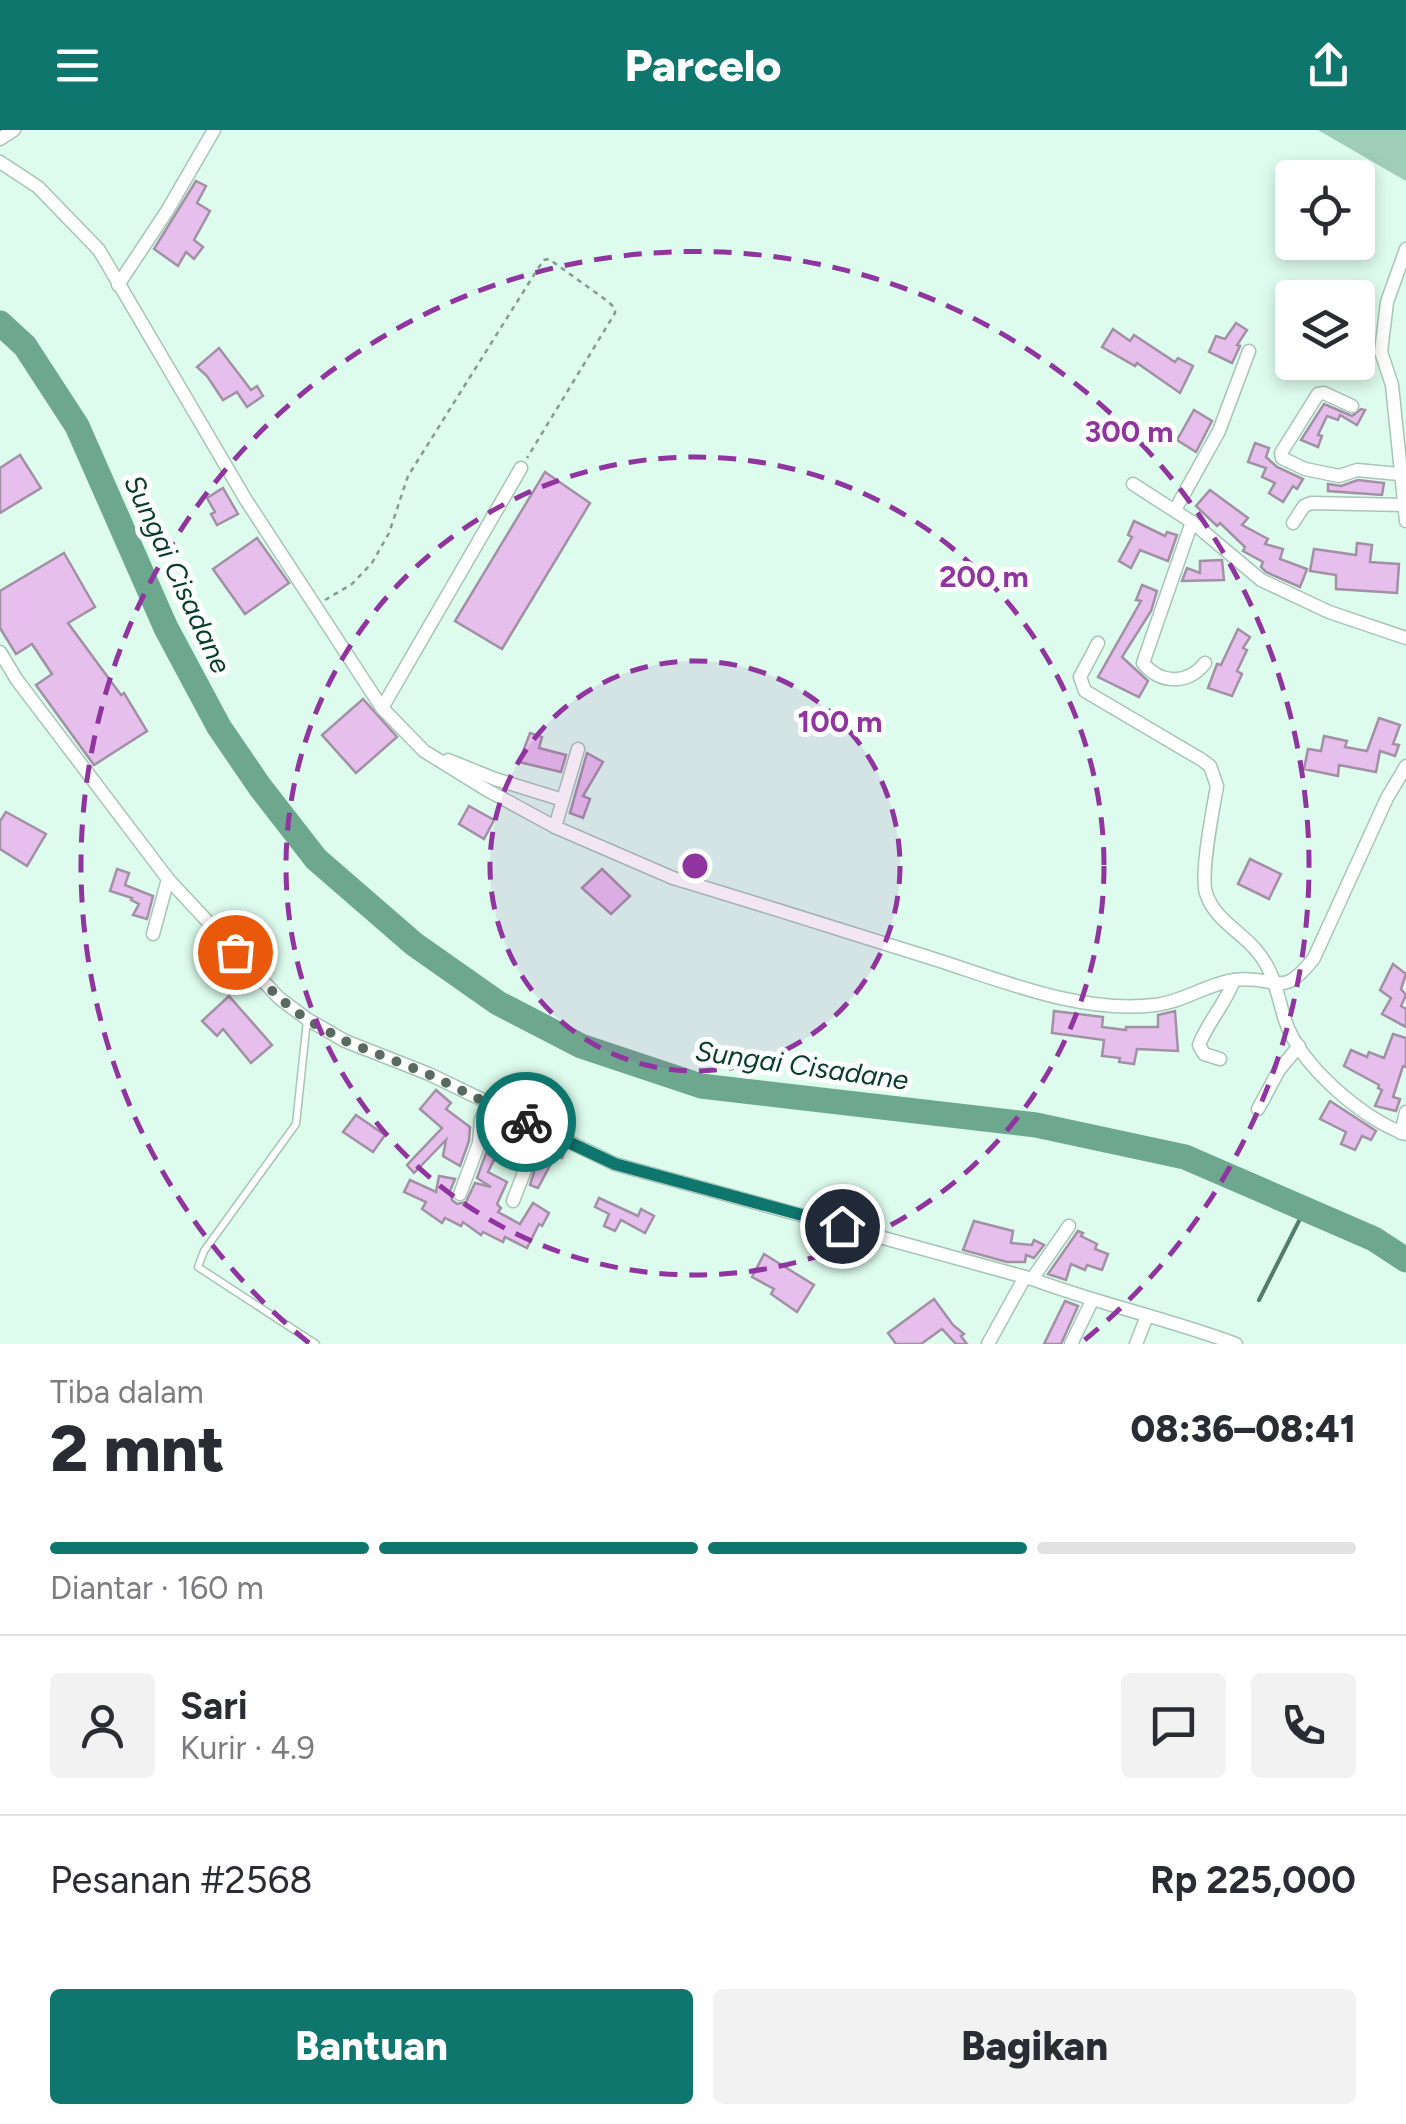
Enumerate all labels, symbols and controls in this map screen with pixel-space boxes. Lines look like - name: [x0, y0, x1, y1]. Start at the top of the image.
- icon: menu: [50, 38, 105, 93]
- text: Parcelo: [624, 38, 782, 92]
- icon: share: [1301, 38, 1356, 93]
- map controls: [1275, 160, 1375, 380]
- button: locate: [1275, 160, 1375, 260]
- button: layers: [1275, 280, 1375, 380]
- text: 300 m: [1085, 413, 1173, 450]
- water label: Sungai Cisadane: [117, 469, 239, 679]
- text: 200 m: [939, 558, 1029, 595]
- text: 100 m: [798, 703, 882, 740]
- centre of rings: [677, 848, 713, 884]
- pin: [193, 910, 278, 995]
- icon: bag: [208, 925, 263, 980]
- water label: Sungai Cisadane: [693, 1033, 911, 1097]
- courier: [476, 1072, 576, 1172]
- icon: bike: [499, 1095, 554, 1150]
- pin: [800, 1184, 885, 1269]
- icon: home: [815, 1199, 870, 1254]
- text: Tiba dalam: [50, 1373, 204, 1411]
- text: 08:36–08:41: [1130, 1406, 1356, 1452]
- text: 2 mnt: [50, 1409, 225, 1487]
- text: Diantar · 160 m: [50, 1569, 264, 1607]
- button: person: [50, 1673, 155, 1778]
- button: chat: [1121, 1673, 1226, 1778]
- button: phone: [1251, 1673, 1356, 1778]
- text: Sari: [180, 1683, 248, 1729]
- text: Kurir · 4.9: [180, 1729, 315, 1767]
- text: Pesanan #2568: [50, 1857, 312, 1903]
- text: Rp 225,000: [1150, 1857, 1356, 1903]
- button: Bantuan: [50, 1989, 693, 2104]
- button: Bagikan: [713, 1989, 1356, 2104]

